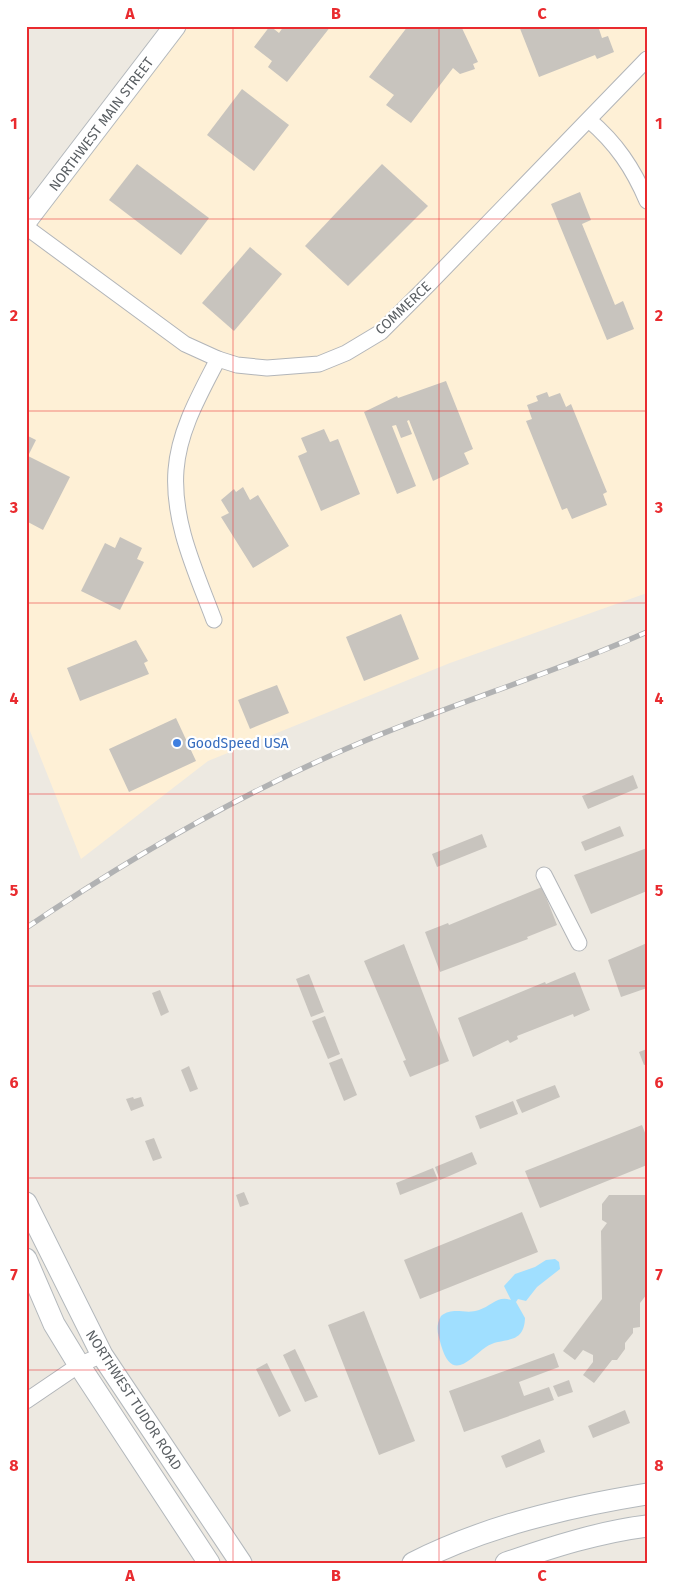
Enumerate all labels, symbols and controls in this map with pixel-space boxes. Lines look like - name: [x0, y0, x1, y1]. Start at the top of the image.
- text: A: [124, 4, 135, 23]
- text: B: [331, 4, 341, 23]
- text: C: [537, 4, 547, 23]
- street label: NORTHWEST MAIN STREET: [46, 54, 158, 194]
- text: 1: [10, 114, 18, 133]
- text: 1: [655, 114, 663, 133]
- street label: COMMERCE: [372, 278, 435, 338]
- text: 2: [10, 306, 18, 325]
- text: 2: [655, 306, 663, 325]
- text: 3: [9, 498, 18, 517]
- text: 3: [654, 498, 663, 517]
- text: 4: [9, 689, 19, 708]
- text: 4: [654, 689, 664, 708]
- place label: GoodSpeed USA: [187, 735, 289, 752]
- marker: GoodSpeed USA: [171, 737, 183, 749]
- text: 5: [10, 881, 19, 900]
- text: 5: [655, 881, 664, 900]
- text: 6: [9, 1073, 19, 1092]
- text: 6: [654, 1073, 664, 1092]
- text: 7: [10, 1265, 18, 1284]
- text: 7: [655, 1265, 663, 1284]
- street label: NORTHWEST TUDOR ROAD: [82, 1327, 185, 1474]
- text: 8: [9, 1456, 19, 1475]
- text: 8: [654, 1456, 664, 1475]
- text: A: [124, 1566, 135, 1585]
- text: B: [331, 1566, 341, 1585]
- text: C: [537, 1566, 547, 1585]

